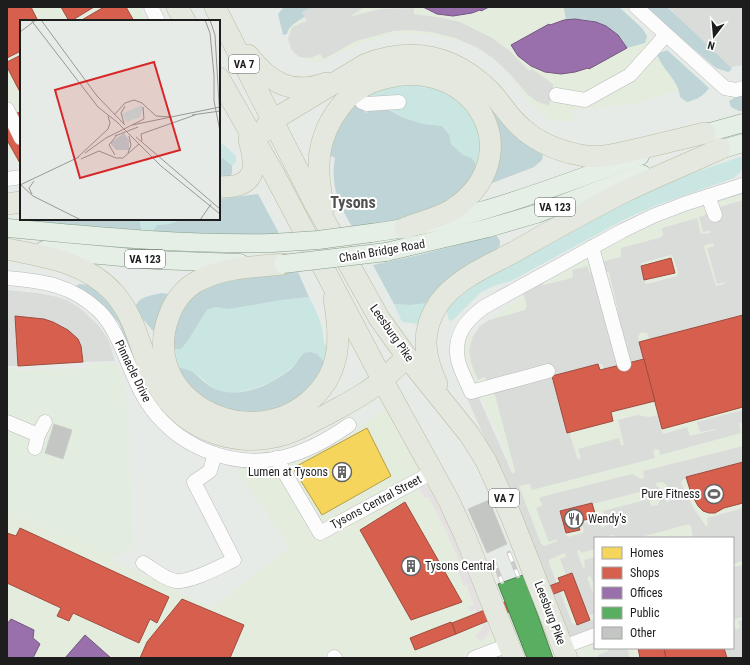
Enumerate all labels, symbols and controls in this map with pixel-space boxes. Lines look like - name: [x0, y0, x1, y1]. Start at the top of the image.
- north arrow: [694, 16, 734, 56]
- inset map: [20, 20, 220, 220]
- text: N: [706, 38, 716, 52]
- road number: VA 7: [229, 55, 259, 73]
- district label: Tysons: [330, 193, 376, 212]
- road number: VA 123: [535, 198, 575, 216]
- street label: Chain Bridge Road: [338, 237, 426, 265]
- road number: VA 123: [125, 250, 165, 268]
- street label: Leesburg Pike: [367, 302, 417, 365]
- street label: Pinnacle Drive: [112, 338, 154, 405]
- building icon: Lumen at Tysons: [331, 461, 353, 483]
- place label: Lumen at Tysons: [248, 465, 328, 479]
- street label: Tysons Central Street: [328, 472, 424, 532]
- sports icon: Pure Fitness: [703, 483, 725, 505]
- place label: Pure Fitness: [641, 487, 700, 501]
- road number: VA 7: [489, 489, 519, 507]
- restaurant icon: Wendy's: [563, 508, 585, 530]
- place label: Wendy's: [588, 512, 627, 526]
- legend: [594, 537, 734, 649]
- text: Homes: [630, 546, 664, 560]
- building icon: Tysons Central: [400, 555, 422, 577]
- place label: Tysons Central: [425, 559, 495, 573]
- text: Shops: [630, 566, 659, 580]
- street label: Leesburg Pike: [532, 579, 569, 647]
- text: Offices: [630, 586, 663, 600]
- text: Public: [630, 606, 660, 620]
- text: Other: [630, 626, 656, 640]

